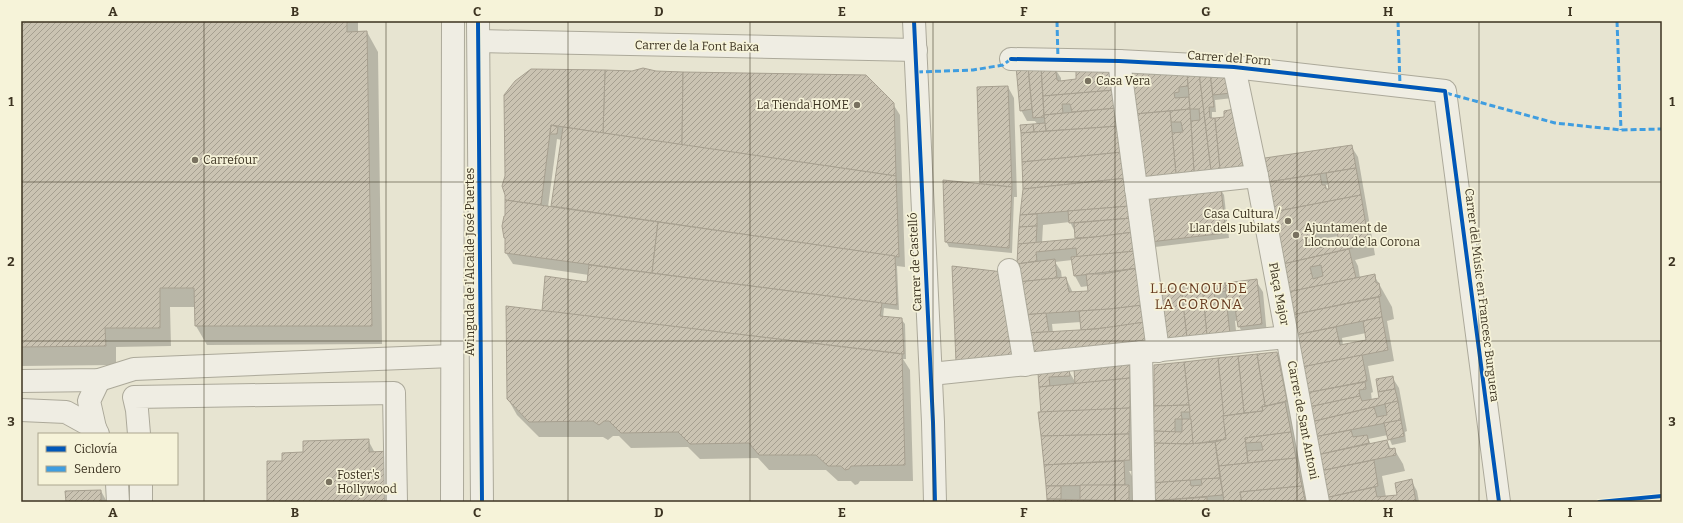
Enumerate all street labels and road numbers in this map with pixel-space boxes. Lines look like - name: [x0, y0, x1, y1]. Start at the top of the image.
- street label: Carrer de la Font Baixa: [635, 38, 760, 54]
- street label: Carrer del Forn: [1187, 48, 1272, 68]
- street label: Avinguda de l'Alcalde José Puertes: [463, 168, 477, 356]
- street label: Carrer del Músic en Francesc Burguera: [1462, 187, 1502, 403]
- street label: Carrer de Castelló: [905, 212, 925, 312]
- street label: Plaça Major: [1266, 261, 1292, 328]
- street label: Carrer de Sant Antoni: [1285, 360, 1321, 481]

